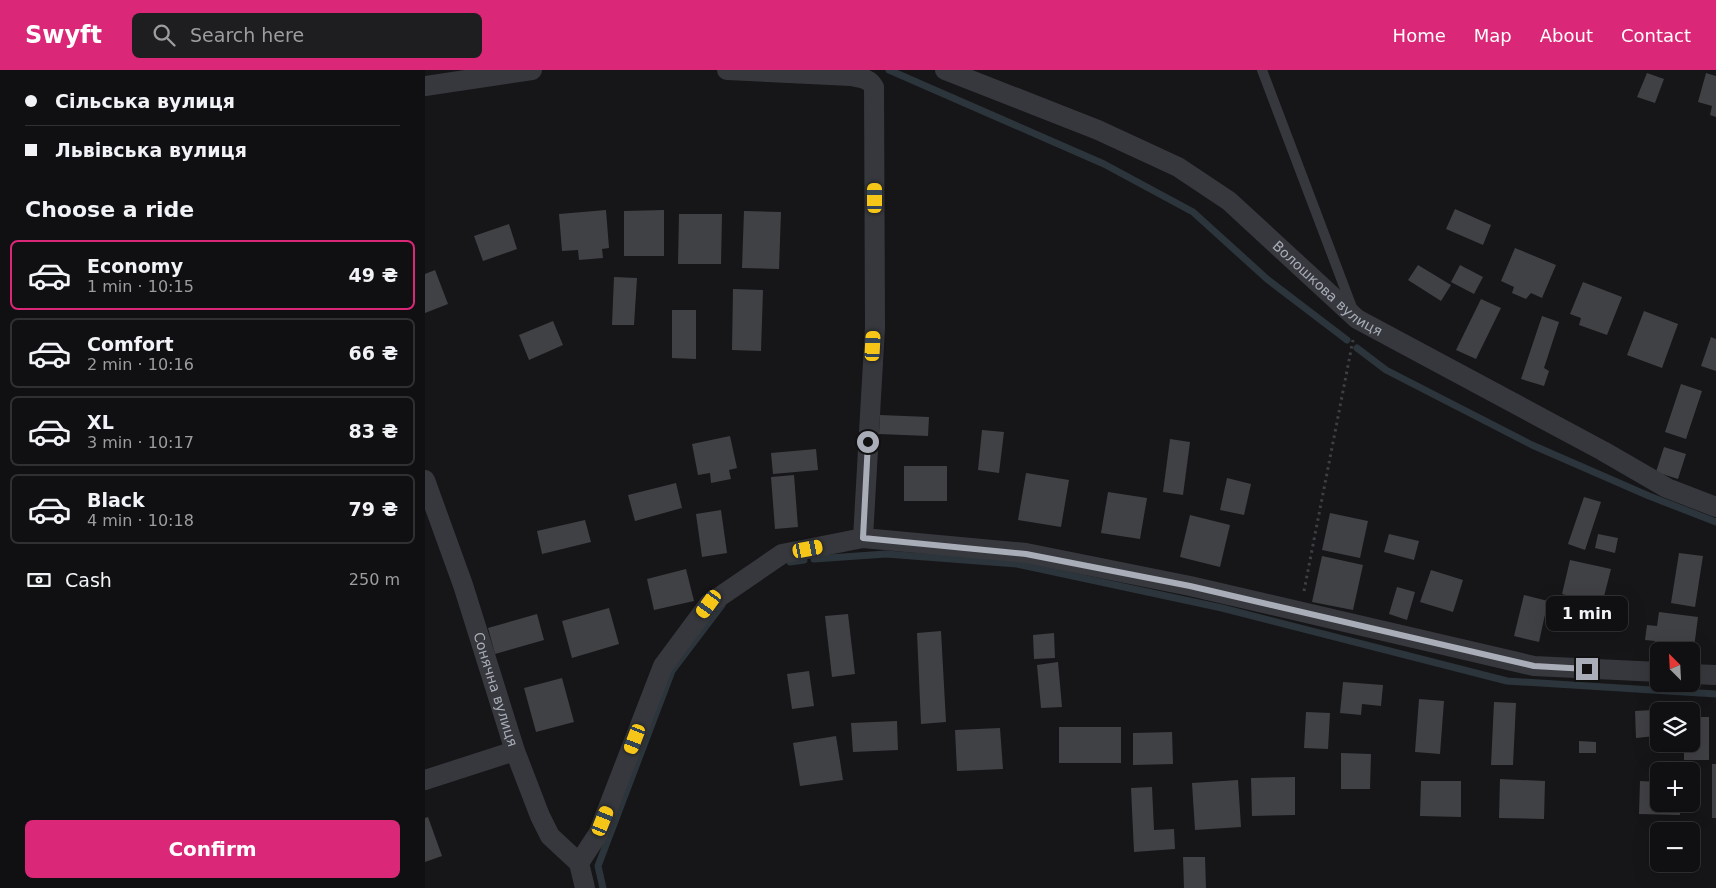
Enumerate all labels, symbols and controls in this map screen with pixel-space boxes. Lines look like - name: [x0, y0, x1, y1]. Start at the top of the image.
- search box: [132, 13, 482, 58]
- text: Swyft: [25, 21, 102, 49]
- icon: search: [150, 21, 178, 49]
- text: Search here: [190, 24, 304, 46]
- text: Home: [1393, 25, 1446, 46]
- text: Map: [1474, 25, 1512, 46]
- text: About: [1540, 25, 1593, 46]
- text: Contact: [1621, 25, 1691, 46]
- text: Сільська вулиця: [55, 90, 235, 112]
- text: Львівська вулиця: [55, 139, 247, 161]
- car: [867, 183, 882, 213]
- text: Choose a ride: [25, 197, 194, 222]
- street label: Волошкова вулиця: [1270, 237, 1385, 339]
- icon: car: [27, 253, 72, 298]
- text: Economy: [87, 255, 183, 277]
- text: 49 ₴: [349, 264, 398, 286]
- text: 1 min · 10:15: [87, 277, 194, 296]
- icon: car: [27, 331, 72, 376]
- car: [864, 331, 881, 361]
- text: Comfort: [87, 333, 174, 355]
- text: 66 ₴: [349, 342, 398, 364]
- text: 2 min · 10:16: [87, 355, 194, 374]
- icon: car: [27, 409, 72, 454]
- text: XL: [87, 411, 114, 433]
- text: 83 ₴: [349, 420, 398, 442]
- route start: [857, 431, 879, 453]
- text: 3 min · 10:17: [87, 433, 194, 452]
- icon: car: [27, 487, 72, 532]
- text: Black: [87, 489, 145, 511]
- text: 79 ₴: [349, 498, 398, 520]
- text: 4 min · 10:18: [87, 511, 194, 530]
- car: [791, 539, 824, 559]
- icon: cash: [25, 566, 53, 594]
- text: Cash: [65, 569, 112, 591]
- text: 250 m: [349, 570, 400, 589]
- car: [694, 587, 723, 621]
- callout: 1 min: [1546, 596, 1628, 632]
- text: 1 min: [1562, 604, 1612, 623]
- street label: Сонячна вулиця: [470, 630, 521, 749]
- north arrow: [1650, 642, 1700, 692]
- map controls: [1650, 642, 1700, 872]
- route end: [1576, 658, 1598, 680]
- button: layers: [1650, 702, 1700, 752]
- car: [622, 722, 647, 756]
- button: +: [1650, 762, 1700, 812]
- car: [590, 804, 615, 838]
- button: Confirm: [25, 820, 400, 878]
- button: −: [1650, 822, 1700, 872]

